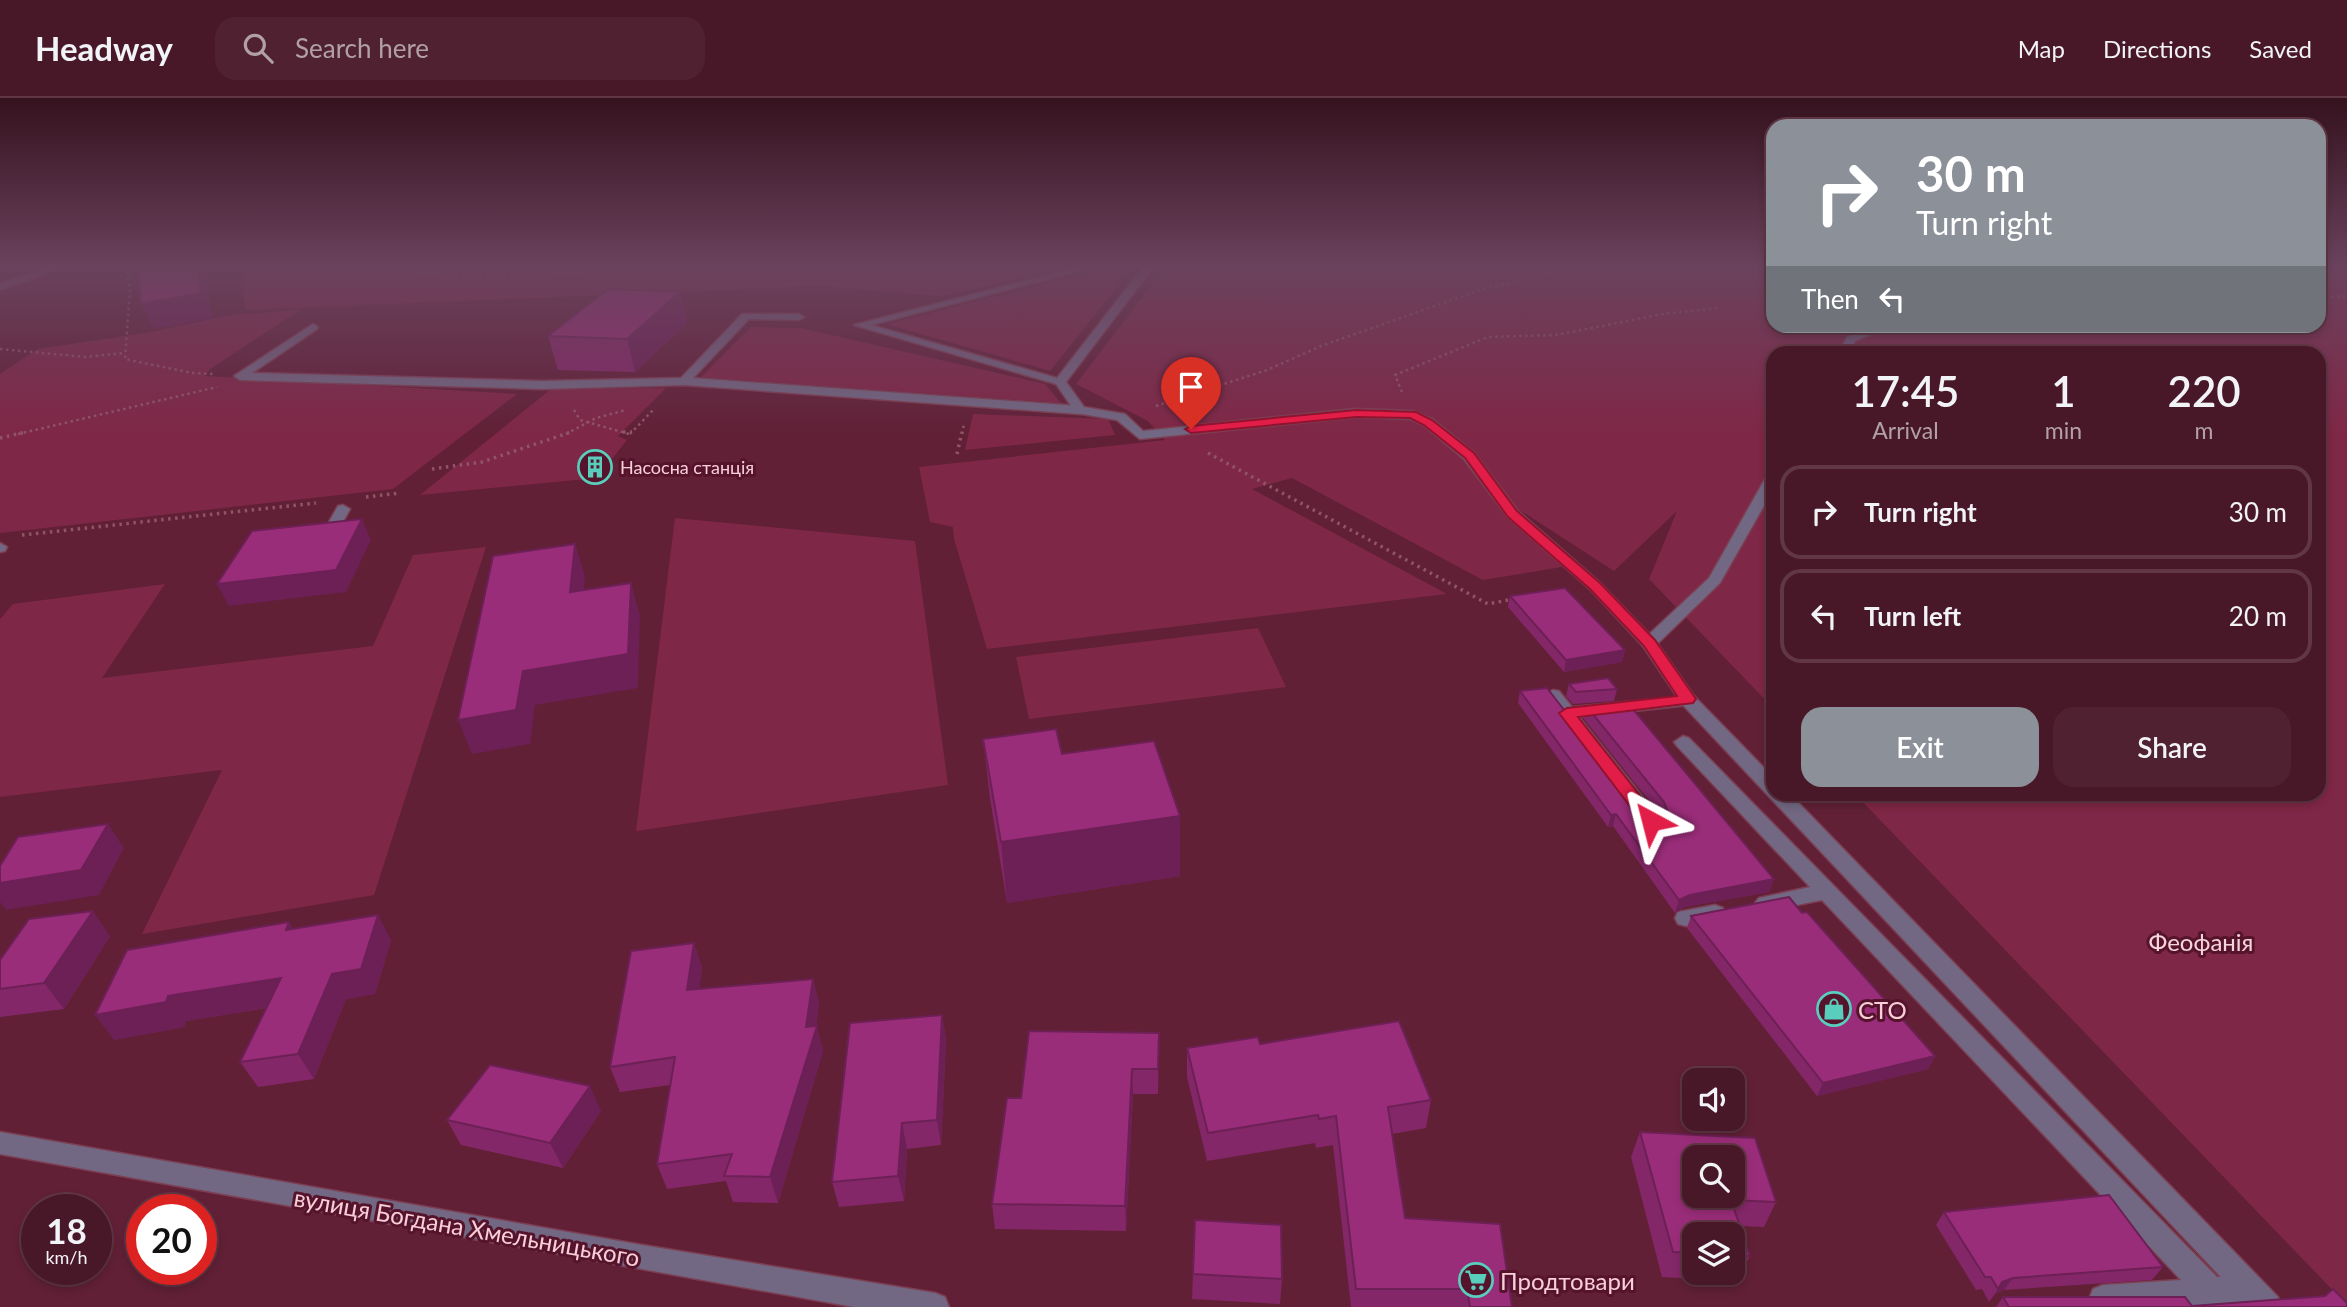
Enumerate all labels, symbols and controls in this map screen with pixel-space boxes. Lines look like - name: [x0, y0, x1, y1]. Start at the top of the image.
- search box: [215, 17, 705, 80]
- text: Headway: [35, 28, 173, 68]
- icon: search: [239, 29, 277, 67]
- text: Search here: [295, 32, 429, 64]
- text: Map: [2018, 34, 2065, 63]
- text: Directions: [2103, 34, 2211, 63]
- text: Saved: [2249, 34, 2312, 63]
- text: 30 m: [1916, 144, 2026, 202]
- icon: right: [1801, 147, 1892, 238]
- text: Turn right: [1916, 203, 2052, 242]
- icon: left: [1873, 280, 1911, 318]
- text: Then: [1801, 283, 1859, 315]
- pin: [1161, 357, 1221, 429]
- text: 17:45: [1851, 366, 1959, 416]
- text: 1: [2051, 366, 2076, 416]
- text: 220: [2168, 366, 2241, 416]
- icon: arrive: [1172, 368, 1210, 406]
- text: Arrival: [1872, 416, 1939, 444]
- text: min: [2045, 416, 2082, 444]
- text: m: [2195, 416, 2214, 444]
- building icon: Насосна станція: [576, 448, 614, 486]
- place label: Насосна станція: [620, 456, 754, 478]
- icon: right: [1805, 493, 1843, 531]
- text: Turn right: [1864, 496, 1977, 528]
- text: 30 m: [2229, 496, 2287, 528]
- icon: left: [1805, 597, 1843, 635]
- text: Turn left: [1864, 600, 1961, 632]
- text: 20 m: [2229, 600, 2287, 632]
- button: Exit: [1801, 707, 2039, 787]
- button: Share: [2053, 707, 2291, 787]
- position arrow: [1614, 784, 1688, 858]
- park label: Феофанія: [2149, 927, 2253, 956]
- shop icon: СТО: [1815, 990, 1853, 1028]
- place label: СТО: [1858, 995, 1907, 1024]
- map controls: [1682, 1068, 1745, 1285]
- button: sound: [1682, 1068, 1745, 1131]
- button: search: [1682, 1145, 1745, 1208]
- street label: вулиця Богдана Хмельницького: [292, 1182, 642, 1272]
- speed limit sign: 20: [126, 1194, 217, 1285]
- text: 18: [46, 1209, 87, 1251]
- button: layers: [1682, 1222, 1745, 1285]
- text: km/h: [45, 1246, 88, 1268]
- supermarket icon: Продтовари: [1457, 1261, 1495, 1299]
- place label: Продтовари: [1500, 1266, 1635, 1295]

